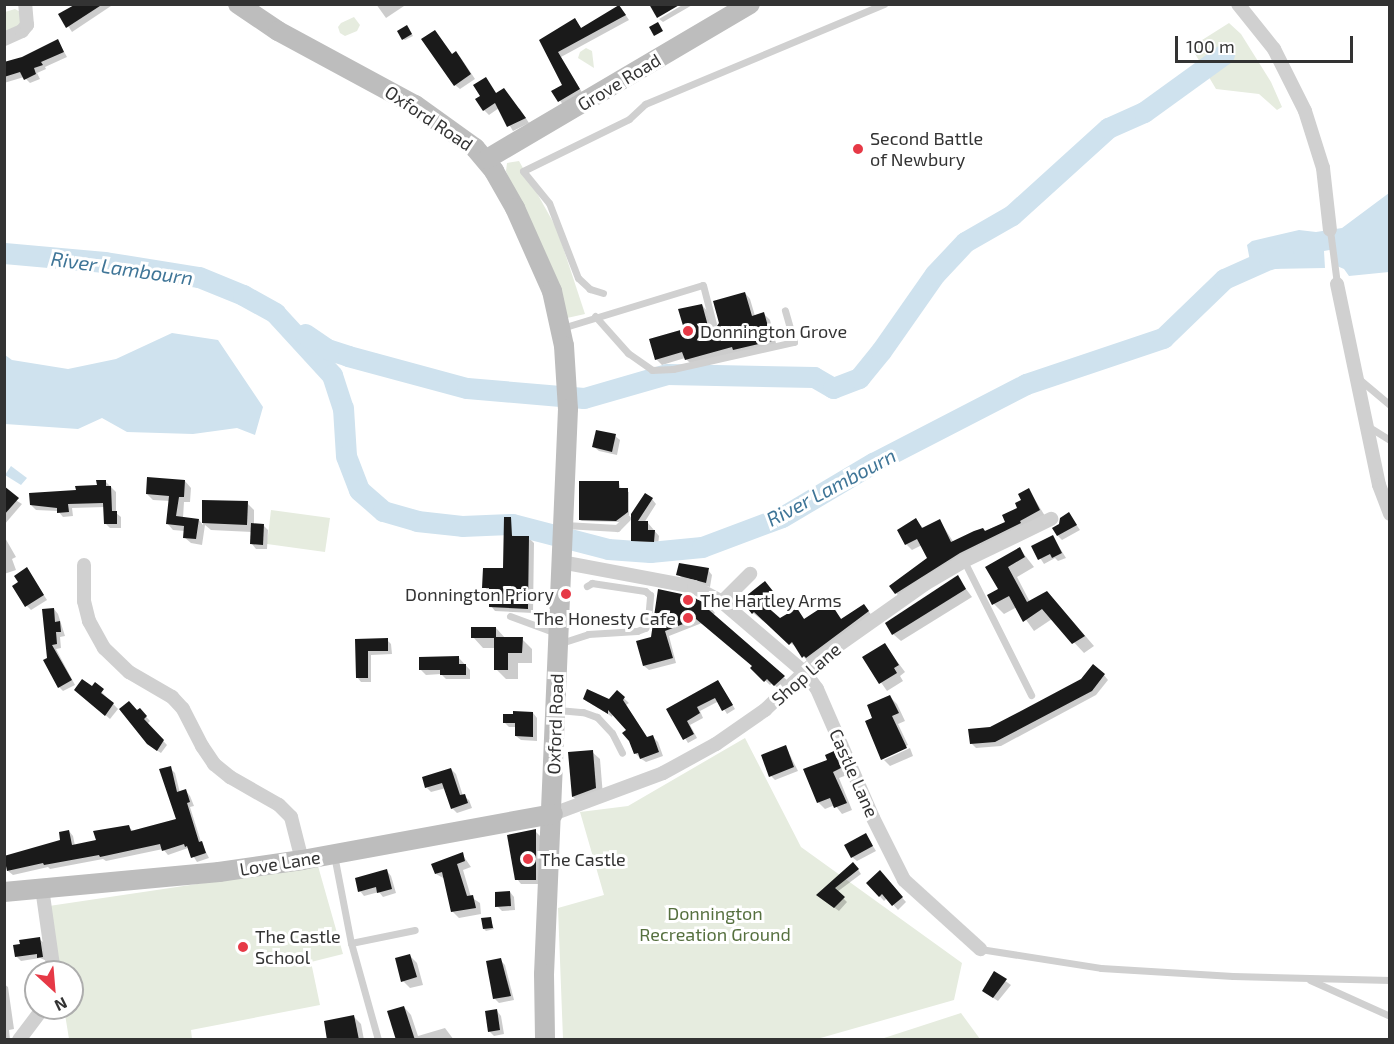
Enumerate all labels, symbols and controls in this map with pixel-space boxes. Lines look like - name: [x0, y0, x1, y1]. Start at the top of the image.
- scale bar: [1178, 24, 1356, 62]
- text: 100 m: [1186, 35, 1235, 57]
- street label: Grove Road: [574, 49, 664, 115]
- street label: Oxford Road: [381, 81, 477, 155]
- place label: Second Battle of Newbury: [870, 128, 983, 170]
- marker: Second Battle of Newbury: [851, 142, 865, 156]
- water label: River Lambourn: [49, 246, 195, 290]
- place label: Donnington Grove: [700, 320, 847, 342]
- marker: Donnington Grove: [681, 324, 695, 338]
- water label: River Lambourn: [762, 443, 900, 531]
- place label: Donnington Priory: [405, 583, 554, 605]
- marker: Donnington Priory: [559, 587, 573, 601]
- place label: The Hartley Arms: [700, 589, 842, 611]
- marker: The Hartley Arms: [681, 593, 695, 607]
- place label: The Honesty Cafe: [533, 607, 676, 629]
- marker: The Honesty Cafe: [681, 611, 695, 625]
- street label: Shop Lane: [767, 638, 845, 710]
- street label: Oxford Road: [542, 673, 568, 775]
- street label: Castle Lane: [825, 725, 883, 821]
- street label: Love Lane: [238, 846, 322, 880]
- place label: The Castle: [540, 848, 626, 870]
- marker: The Castle: [521, 852, 535, 866]
- park label: Donnington Recreation Ground: [639, 903, 791, 946]
- place label: The Castle School: [255, 926, 341, 968]
- marker: The Castle School: [236, 940, 250, 954]
- north arrow: [24, 960, 84, 1020]
- text: N: [52, 994, 71, 1016]

